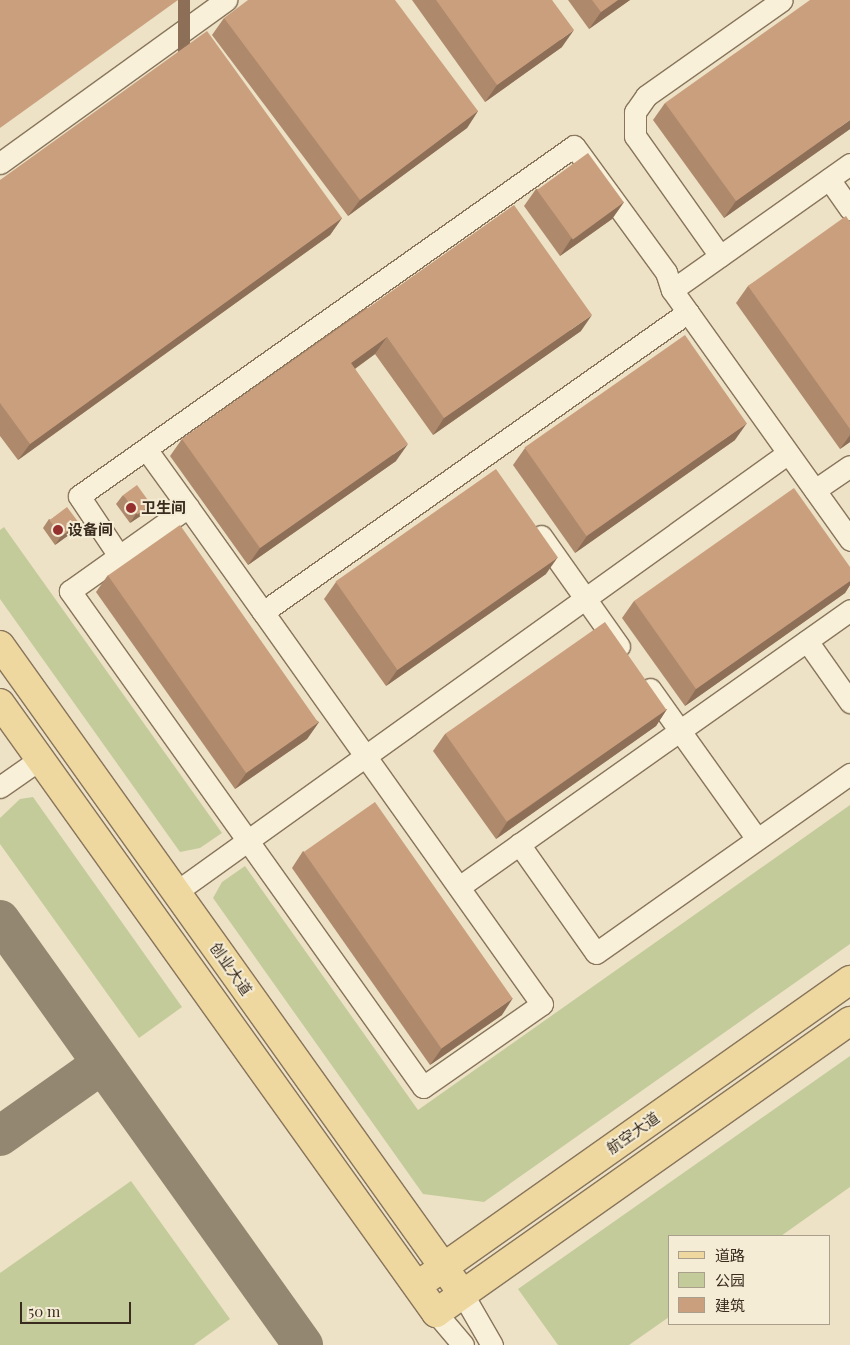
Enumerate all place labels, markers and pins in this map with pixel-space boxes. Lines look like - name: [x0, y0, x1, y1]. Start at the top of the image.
- place label: 卫生间: [141, 499, 186, 517]
- marker: 卫生间: [125, 502, 137, 514]
- place label: 设备间: [68, 521, 113, 539]
- marker: 设备间: [52, 524, 64, 536]

